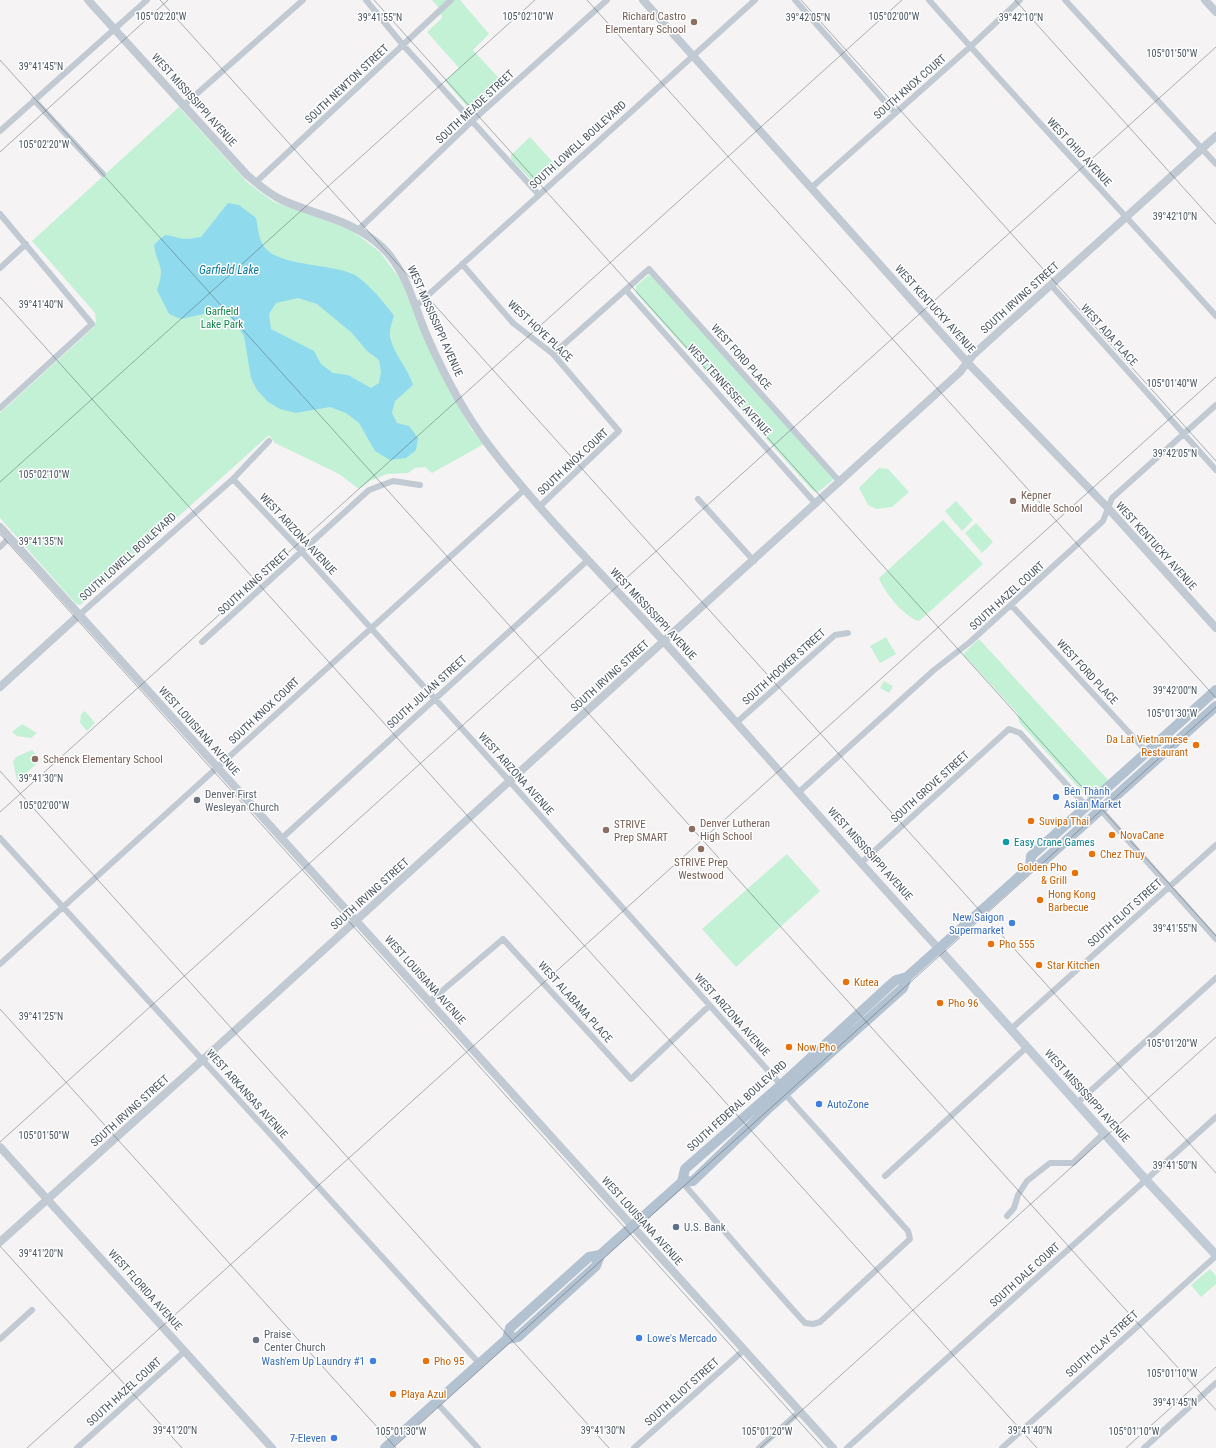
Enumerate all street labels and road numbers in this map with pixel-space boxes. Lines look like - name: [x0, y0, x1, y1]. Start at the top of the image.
- street label: SOUTH NEWTON STREET: [302, 42, 392, 126]
- street label: WEST MISSISSIPPI AVENUE: [149, 51, 239, 149]
- street label: SOUTH KNOX COURT: [871, 52, 949, 122]
- street label: SOUTH MEADE STREET: [433, 67, 517, 147]
- street label: SOUTH LOWELL BOULEVARD: [527, 98, 629, 192]
- street label: WEST OHIO AVENUE: [1044, 115, 1114, 189]
- street label: SOUTH IRVING STREET: [978, 259, 1062, 337]
- street label: WEST KENTUCKY AVENUE: [892, 262, 978, 356]
- street label: WEST MISSISSIPPI AVENUE: [405, 263, 466, 379]
- street label: WEST HOYE PLACE: [505, 298, 576, 365]
- street label: WEST ADA PLACE: [1078, 302, 1140, 369]
- street label: WEST FORD PLACE: [708, 322, 774, 393]
- street label: WEST TENNESSEE AVENUE: [685, 342, 774, 439]
- street label: SOUTH KNOX COURT: [535, 426, 611, 498]
- street label: WEST ARIZONA AVENUE: [257, 491, 339, 578]
- street label: WEST KENTUCKY AVENUE: [1113, 499, 1199, 593]
- street label: SOUTH LOWELL BOULEVARD: [77, 510, 179, 604]
- street label: SOUTH KING STREET: [215, 546, 293, 618]
- street label: SOUTH HAZEL COURT: [967, 559, 1047, 633]
- street label: WEST MISSISSIPPI AVENUE: [607, 566, 699, 663]
- street label: SOUTH HOOKER STREET: [740, 626, 828, 708]
- street label: SOUTH IRVING STREET: [568, 637, 652, 715]
- street label: WEST FORD PLACE: [1054, 637, 1121, 707]
- street label: SOUTH JULIAN STREET: [384, 653, 470, 731]
- street label: SOUTH KNOX COURT: [226, 675, 302, 747]
- street label: WEST LOUISIANA AVENUE: [156, 684, 243, 778]
- street label: WEST ARIZONA AVENUE: [476, 730, 557, 818]
- street label: SOUTH GROVE STREET: [888, 748, 972, 825]
- street label: WEST MISSISSIPPI AVENUE: [825, 805, 915, 903]
- street label: SOUTH IRVING STREET: [328, 855, 412, 933]
- street label: SOUTH ELIOT STREET: [1085, 876, 1165, 950]
- street label: WEST LOUISIANA AVENUE: [382, 933, 469, 1027]
- street label: WEST ALABAMA PLACE: [535, 959, 615, 1046]
- street label: WEST ARIZONA AVENUE: [692, 971, 773, 1059]
- street label: WEST ARKANSAS AVENUE: [204, 1047, 291, 1142]
- street label: WEST MISSISSIPPI AVENUE: [1042, 1047, 1132, 1145]
- street label: SOUTH FEDERAL BOULEVARD: [684, 1058, 790, 1154]
- street label: SOUTH IRVING STREET: [88, 1072, 172, 1150]
- street label: WEST LOUISIANA AVENUE: [599, 1174, 686, 1268]
- street label: SOUTH DALE COURT: [987, 1240, 1063, 1310]
- street label: WEST FLORIDA AVENUE: [105, 1247, 185, 1333]
- street label: SOUTH CLAY STREET: [1063, 1308, 1141, 1380]
- street label: SOUTH HAZEL COURT: [84, 1355, 164, 1429]
- street label: SOUTH ELIOT STREET: [642, 1355, 722, 1429]

